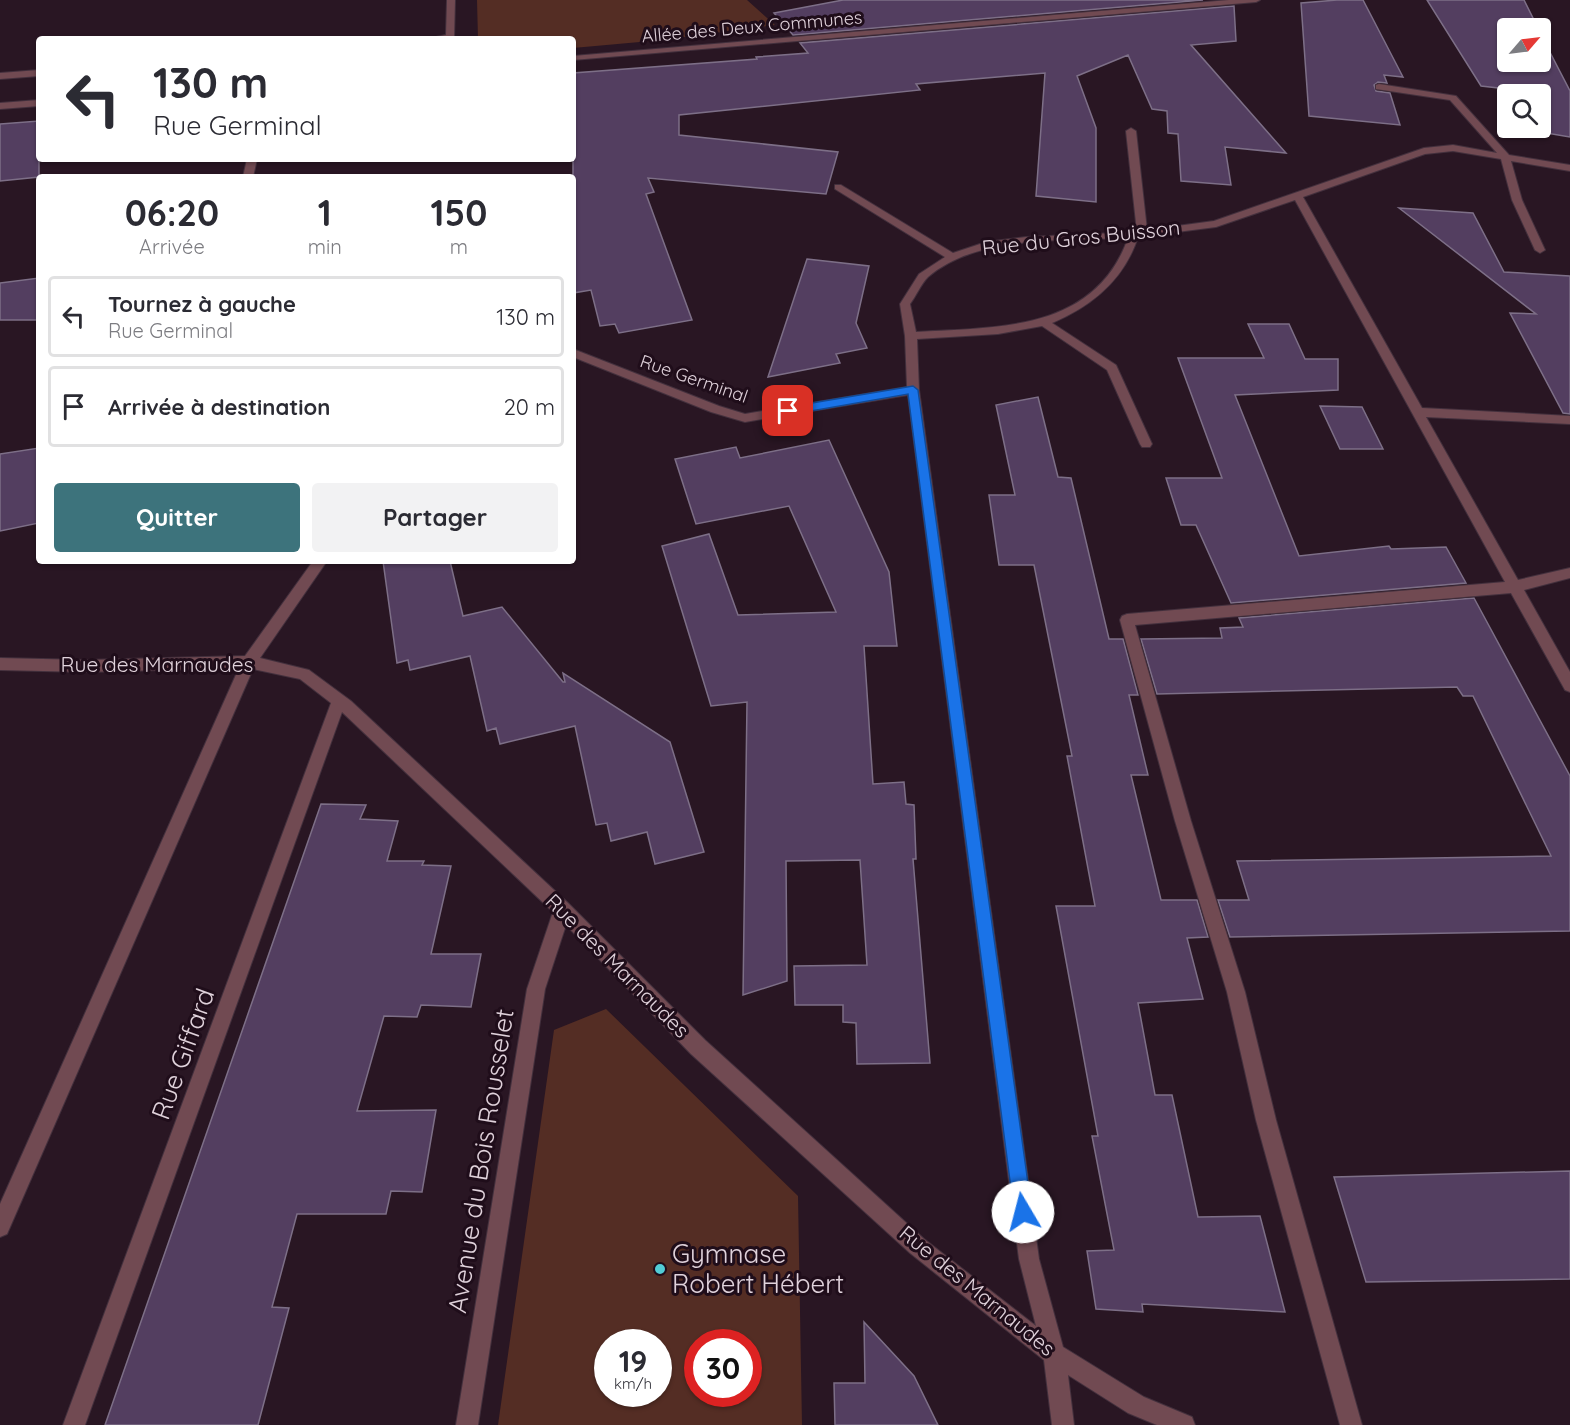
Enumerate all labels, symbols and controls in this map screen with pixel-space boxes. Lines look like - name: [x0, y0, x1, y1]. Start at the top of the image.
- street label: Allée des Deux Communes: [641, 5, 863, 48]
- north arrow: [1497, 18, 1551, 72]
- map controls: [1497, 18, 1551, 138]
- text: 130 m: [153, 56, 268, 109]
- icon: left: [54, 60, 132, 138]
- button: search: [1497, 84, 1551, 138]
- text: Rue Germinal: [153, 108, 322, 142]
- text: 06:20: [125, 190, 219, 235]
- text: 1: [318, 190, 332, 235]
- text: 150: [430, 190, 487, 235]
- street label: Rue du Gros Buisson: [980, 214, 1181, 260]
- text: Arrivée: [139, 234, 205, 259]
- text: min: [308, 234, 342, 259]
- text: m: [450, 234, 468, 259]
- text: Tournez à gauche: [108, 290, 296, 318]
- icon: left: [57, 300, 90, 333]
- text: 130 m: [496, 303, 555, 331]
- text: Rue Germinal: [108, 318, 233, 343]
- street label: Rue Germinal: [637, 349, 751, 408]
- pin: [762, 385, 813, 436]
- icon: arrive: [57, 390, 90, 423]
- text: Arrivée à destination: [108, 393, 330, 421]
- text: 20 m: [504, 393, 555, 421]
- icon: arrive: [771, 394, 804, 427]
- button: Quitter: [54, 483, 300, 552]
- button: Partager: [312, 483, 558, 552]
- street label: Rue des Marnaudes: [61, 651, 253, 677]
- street label: Rue des Marnaudes: [540, 888, 695, 1043]
- street label: Rue Giffard: [144, 984, 221, 1124]
- street label: Avenue du Bois Rousselet: [440, 1006, 521, 1315]
- position arrow: [991, 1180, 1055, 1244]
- street label: Rue des Marnaudes: [895, 1219, 1061, 1361]
- place label: Gymnase Robert Hébert: [672, 1237, 844, 1300]
- marker: Gymnase Robert Hébert: [653, 1262, 667, 1276]
- speed limit sign: 30: [684, 1329, 762, 1407]
- text: 19: [619, 1342, 647, 1380]
- text: km/h: [614, 1374, 652, 1393]

